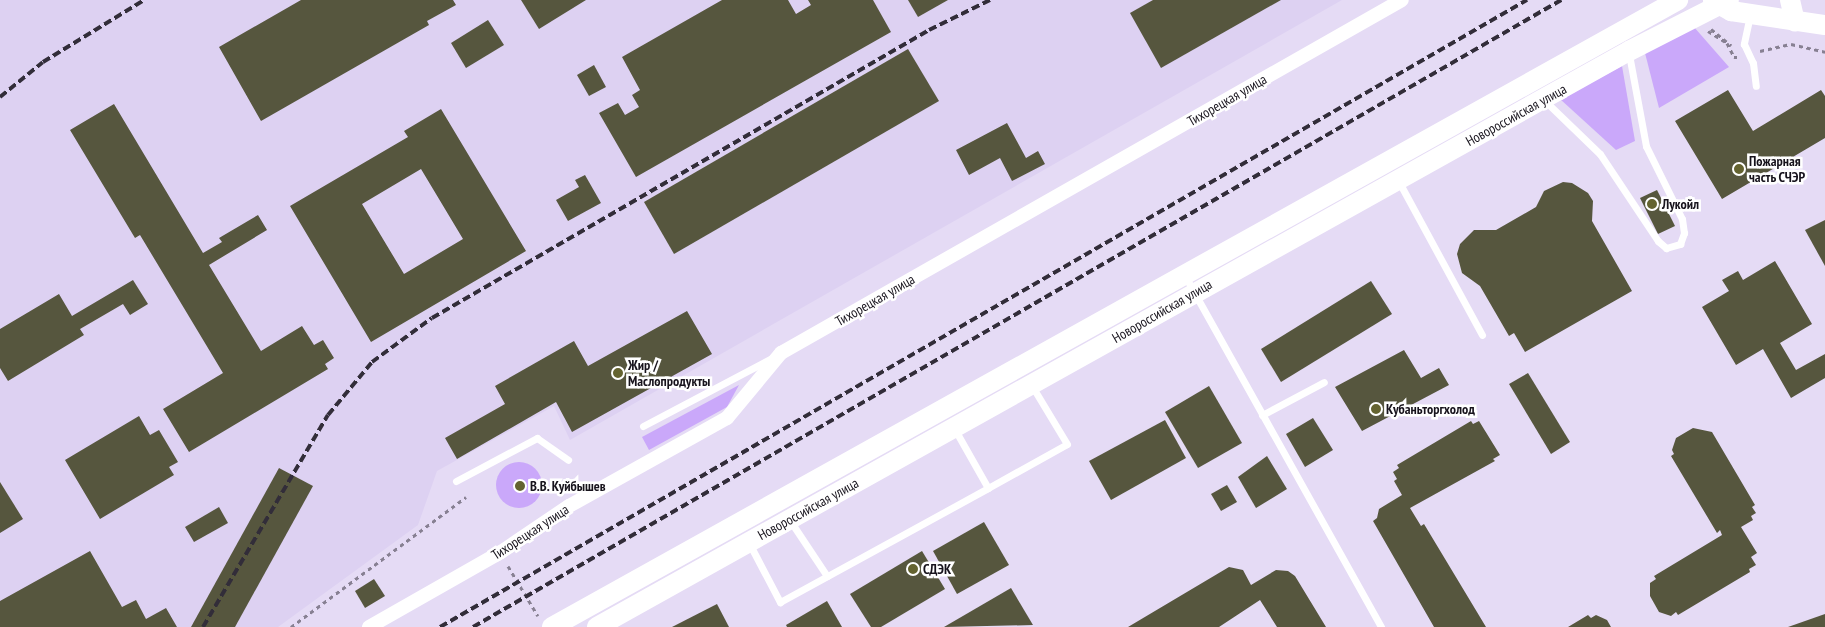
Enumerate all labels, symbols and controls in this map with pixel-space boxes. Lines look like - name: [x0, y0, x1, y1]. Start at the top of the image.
- street label: Тихорецкая улица: [1184, 70, 1270, 130]
- street label: Новороссийская улица: [1463, 80, 1569, 150]
- place label: Пожарная часть СЧЭР: [1749, 153, 1806, 186]
- marker: Пожарная часть СЧЭР: [1733, 163, 1745, 175]
- place label: Лукойл: [1662, 196, 1699, 212]
- marker: Лукойл: [1646, 198, 1658, 210]
- street label: Тихорецкая улица: [832, 270, 918, 330]
- street label: Новороссийская улица: [1109, 276, 1215, 346]
- place label: Жир / Маслопродукты: [628, 357, 710, 390]
- marker: Жир / Маслопродукты: [612, 367, 624, 379]
- place label: Кубаньторгхолод: [1386, 401, 1475, 417]
- marker: Кубаньторгхолод: [1370, 403, 1382, 415]
- street label: Новороссийская улица: [755, 474, 861, 544]
- place label: В.В. Куйбышев: [530, 478, 607, 494]
- marker: В.В. Куйбышев: [514, 480, 526, 492]
- street label: Тихорецкая улица: [488, 501, 572, 563]
- place label: СДЭК: [923, 561, 951, 577]
- marker: СДЭК: [907, 563, 919, 575]

